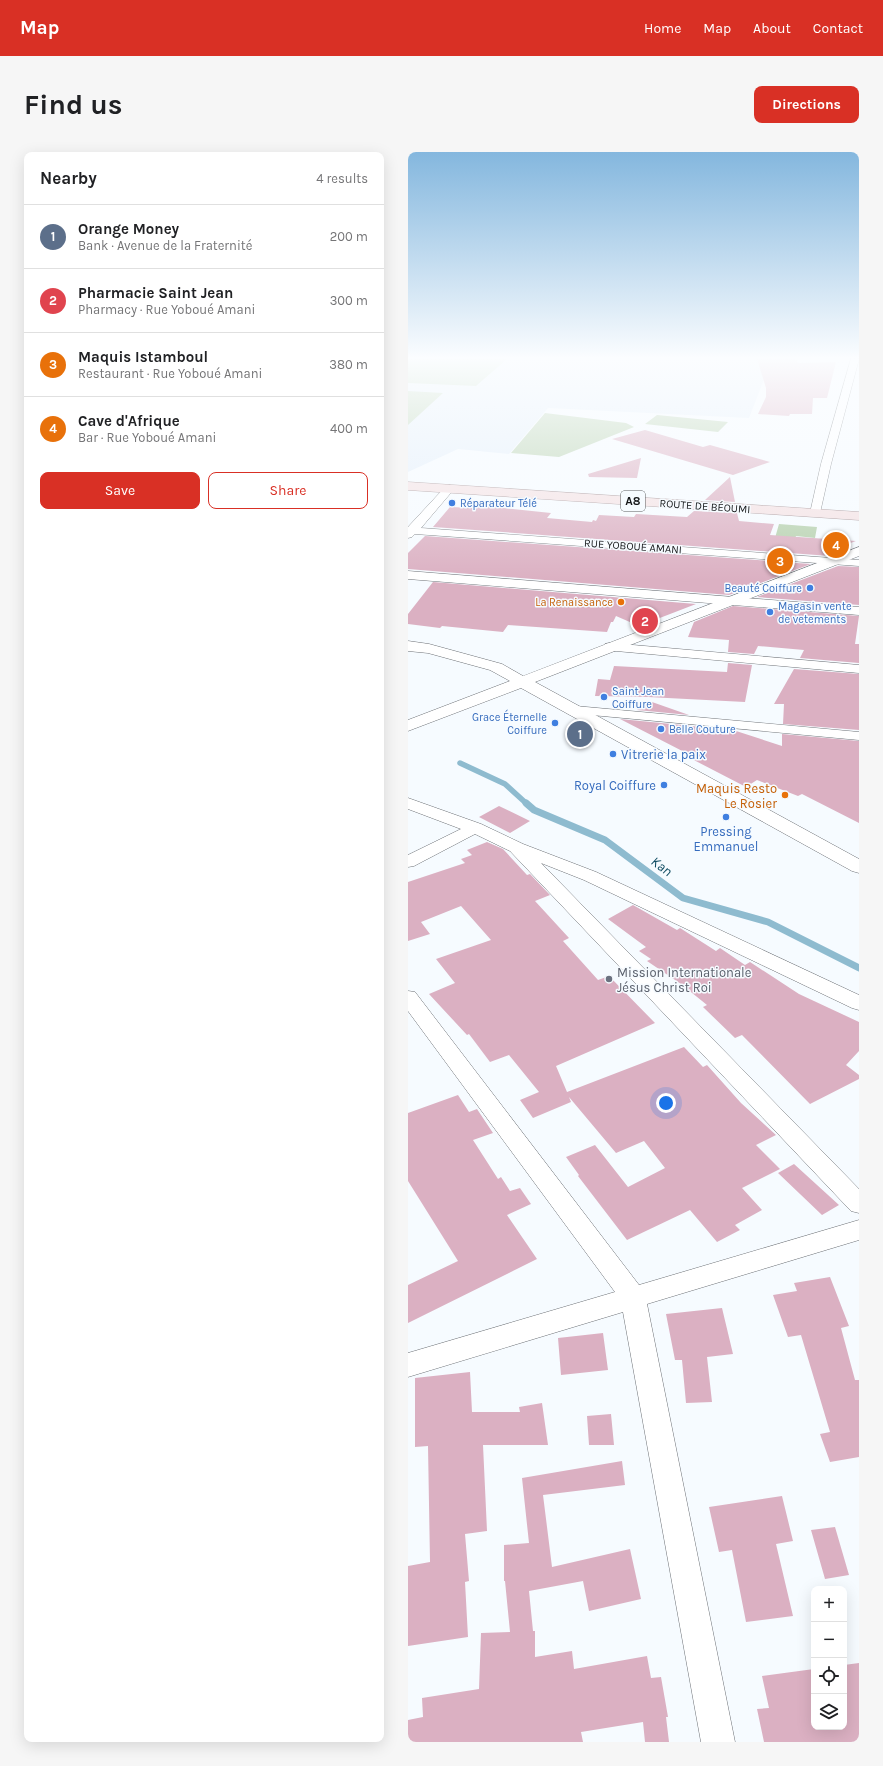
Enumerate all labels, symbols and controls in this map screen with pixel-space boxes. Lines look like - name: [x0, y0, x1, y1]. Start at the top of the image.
- text: Map: [20, 17, 59, 39]
- text: Home: [644, 20, 681, 37]
- text: Map: [703, 20, 731, 37]
- text: About: [753, 20, 791, 37]
- text: Contact: [813, 20, 863, 37]
- button: Directions: [754, 86, 859, 123]
- text: Find us: [24, 88, 123, 121]
- text: Nearby: [40, 168, 97, 188]
- text: 4 results: [316, 171, 368, 186]
- text: Orange Money: [78, 220, 179, 238]
- text: 1: [51, 229, 55, 244]
- text: 200 m: [330, 229, 368, 244]
- text: Bank · Avenue de la Fraternité: [78, 238, 252, 253]
- text: Pharmacie Saint Jean: [78, 284, 233, 302]
- text: 2: [49, 293, 57, 308]
- text: 300 m: [330, 293, 368, 308]
- text: Pharmacy · Rue Yoboué Amani: [78, 302, 255, 317]
- text: Maquis Istamboul: [78, 348, 208, 366]
- text: 3: [49, 357, 57, 372]
- text: 380 m: [329, 357, 368, 372]
- text: Restaurant · Rue Yoboué Amani: [78, 366, 262, 381]
- text: Cave d'Afrique: [78, 412, 180, 430]
- text: 4: [49, 421, 57, 436]
- text: 400 m: [330, 421, 368, 436]
- text: Bar · Rue Yoboué Amani: [78, 430, 216, 445]
- button: Save: [40, 472, 200, 509]
- button: Share: [208, 472, 368, 509]
- road number: A8: [621, 491, 645, 511]
- street label: ROUTE DE BÉOUMI: [659, 495, 751, 516]
- place label: Réparateur Télé: [460, 497, 537, 510]
- marker: Réparateur Télé: [447, 498, 457, 508]
- pin: 4: [823, 530, 849, 560]
- street label: RUE YOBOUÉ AMANI: [584, 535, 683, 556]
- pin: 3: [767, 546, 793, 576]
- place label: Beauté Coiffure: [725, 582, 802, 595]
- marker: Beauté Coiffure: [805, 583, 815, 593]
- place label: La Renaissance: [535, 596, 613, 609]
- marker: La Renaissance: [616, 597, 626, 607]
- place label: Magasin vente de vetements: [778, 600, 852, 626]
- pin: 2: [632, 606, 658, 636]
- marker: Magasin vente de vetements: [765, 607, 775, 617]
- place label: Saint Jean Coiffure: [612, 685, 664, 711]
- marker: Saint Jean Coiffure: [599, 692, 609, 702]
- place label: Grace Éternelle Coiffure: [472, 709, 547, 737]
- marker: Grace Éternelle Coiffure: [550, 718, 560, 728]
- pin: 1: [567, 719, 593, 749]
- place label: Belle Couture: [669, 723, 736, 736]
- marker: Belle Couture: [656, 724, 666, 734]
- place label: Vitrerie la paix: [621, 747, 706, 762]
- marker: Vitrerie la paix: [608, 749, 618, 759]
- place label: Royal Coiffure: [574, 778, 656, 793]
- marker: Royal Coiffure: [659, 780, 669, 790]
- place label: Maquis Resto Le Rosier: [696, 781, 777, 811]
- marker: Maquis Resto Le Rosier: [780, 790, 790, 800]
- marker: Pressing Emmanuel: [721, 812, 731, 822]
- place label: Pressing Emmanuel: [694, 824, 758, 854]
- water label: Kan: [648, 853, 676, 880]
- place label: Mission Internationale Jésus Christ Roi: [617, 965, 752, 995]
- marker: Mission Internationale Jésus Christ Roi: [604, 974, 614, 984]
- your location: [656, 1093, 676, 1113]
- map controls: [811, 1586, 847, 1730]
- button: +: [811, 1586, 847, 1622]
- button: −: [811, 1622, 847, 1658]
- button: locate: [811, 1658, 847, 1694]
- button: layers: [811, 1694, 847, 1730]

